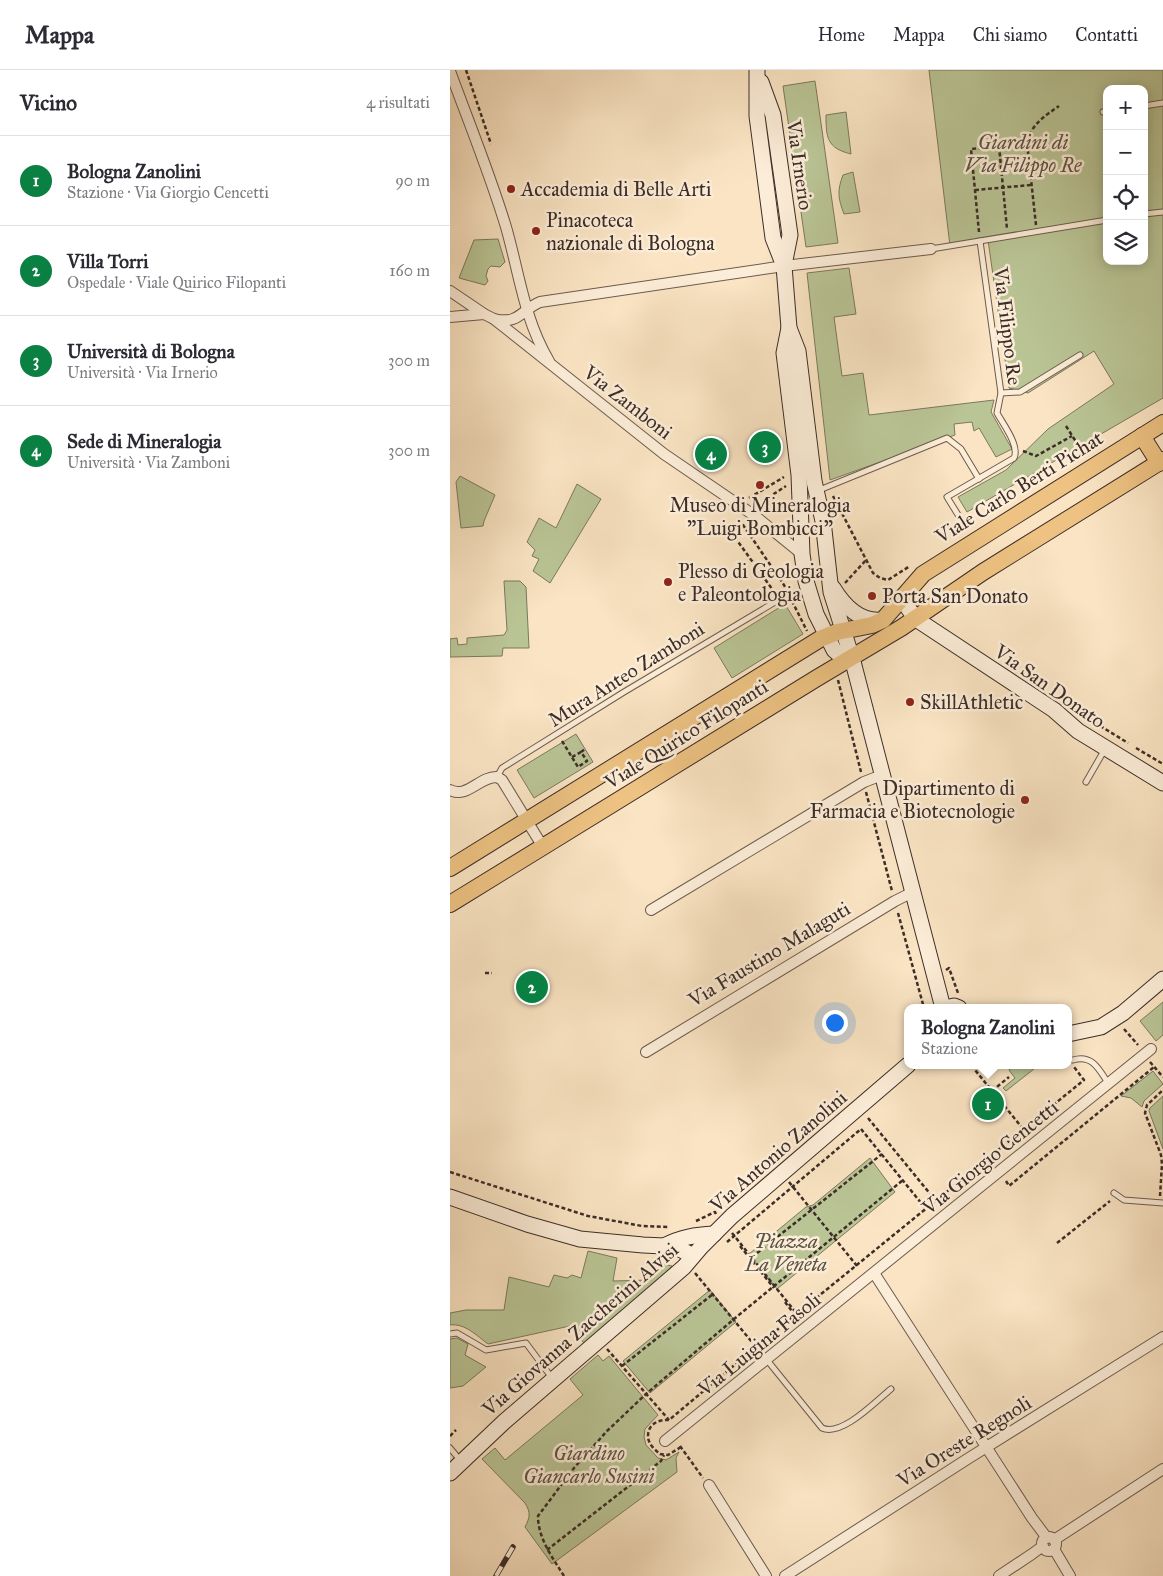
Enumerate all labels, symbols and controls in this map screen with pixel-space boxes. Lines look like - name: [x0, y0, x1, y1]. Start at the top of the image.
- text: Mappa: [25, 20, 94, 50]
- text: Home: [818, 24, 865, 46]
- text: Mappa: [893, 24, 945, 46]
- text: Chi siamo: [973, 24, 1047, 46]
- text: Contatti: [1075, 24, 1138, 46]
- map controls: [1103, 85, 1148, 265]
- button: +: [1103, 85, 1148, 130]
- text: Vicino: [20, 90, 77, 116]
- text: 4 risultati: [366, 93, 430, 112]
- street label: Via Irnerio: [782, 118, 818, 211]
- park label: Giardini di Via Filippo Re: [965, 130, 1082, 178]
- button: −: [1103, 130, 1148, 175]
- text: Bologna Zanolini: [67, 160, 201, 183]
- text: 1: [33, 171, 39, 190]
- text: 90 m: [395, 171, 430, 190]
- button: locate: [1103, 175, 1148, 220]
- place label: Accademia di Belle Arti: [520, 177, 712, 201]
- text: Stazione · Via Giorgio Cencetti: [67, 183, 269, 202]
- marker: Accademia di Belle Arti: [505, 183, 517, 195]
- place label: Pinacoteca nazionale di Bologna: [546, 208, 715, 256]
- button: layers: [1103, 220, 1148, 265]
- marker: Pinacoteca nazionale di Bologna: [530, 225, 542, 237]
- text: Villa Torri: [67, 250, 148, 273]
- text: 2: [32, 261, 40, 280]
- text: 160 m: [389, 261, 430, 280]
- street label: Via Filippo Re: [989, 265, 1027, 386]
- text: Ospedale · Viale Quirico Filopanti: [67, 273, 286, 292]
- text: Università di Bologna: [67, 340, 235, 363]
- text: 3: [33, 351, 39, 370]
- text: 300 m: [388, 351, 430, 370]
- street label: Via Zamboni: [578, 359, 678, 444]
- text: Università · Via Irnerio: [67, 363, 218, 382]
- street label: Viale Carlo Berti Pichat: [930, 426, 1107, 549]
- pin: 3: [749, 428, 781, 466]
- text: Sede di Mineralogia: [67, 430, 221, 453]
- pin: 4: [695, 435, 727, 473]
- text: 4: [32, 441, 40, 460]
- text: 300 m: [388, 441, 430, 460]
- text: Università · Via Zamboni: [67, 453, 230, 472]
- marker: Museo di Mineralogia "Luigi Bombicci": [754, 479, 766, 491]
- place label: Museo di Mineralogia "Luigi Bombicci": [669, 493, 851, 541]
- place label: Plesso di Geologia e Paleontologia: [678, 559, 825, 607]
- marker: Plesso di Geologia e Paleontologia: [662, 576, 674, 588]
- place label: Porta San Donato: [882, 584, 1028, 608]
- marker: Porta San Donato: [866, 590, 878, 602]
- street label: Mura Anteo Zamboni: [544, 616, 709, 732]
- street label: Via San Donato: [989, 638, 1110, 733]
- street label: Viale Quirico Filopanti: [599, 674, 772, 794]
- place label: SkillAthletic: [920, 690, 1023, 714]
- marker: SkillAthletic: [904, 696, 916, 708]
- place label: Dipartimento di Farmacia e Biotecnologie: [810, 776, 1015, 824]
- marker: Dipartimento di Farmacia e Biotecnologie: [1019, 794, 1031, 806]
- street label: Via Faustino Malaguti: [683, 896, 855, 1013]
- pin: 2: [516, 968, 548, 1006]
- popup: [904, 1004, 1072, 1069]
- your location: [822, 1010, 848, 1036]
- text: Bologna Zanolini: [921, 1016, 1055, 1039]
- text: Stazione: [921, 1039, 978, 1058]
- street label: Via Antonio Zanolini: [704, 1085, 852, 1218]
- pin: 1: [972, 1085, 1004, 1123]
- street label: Via Giorgio Cencetti: [916, 1094, 1064, 1221]
- park label: Piazza La Veneta: [744, 1229, 827, 1276]
- street label: Via Giovanna Zaccherini Alvisi: [476, 1237, 683, 1421]
- street label: Via Luigina Fasoli: [692, 1287, 826, 1402]
- street label: Via Oreste Regnoli: [892, 1390, 1036, 1493]
- park label: Giardino Giancarlo Susini: [523, 1441, 655, 1488]

